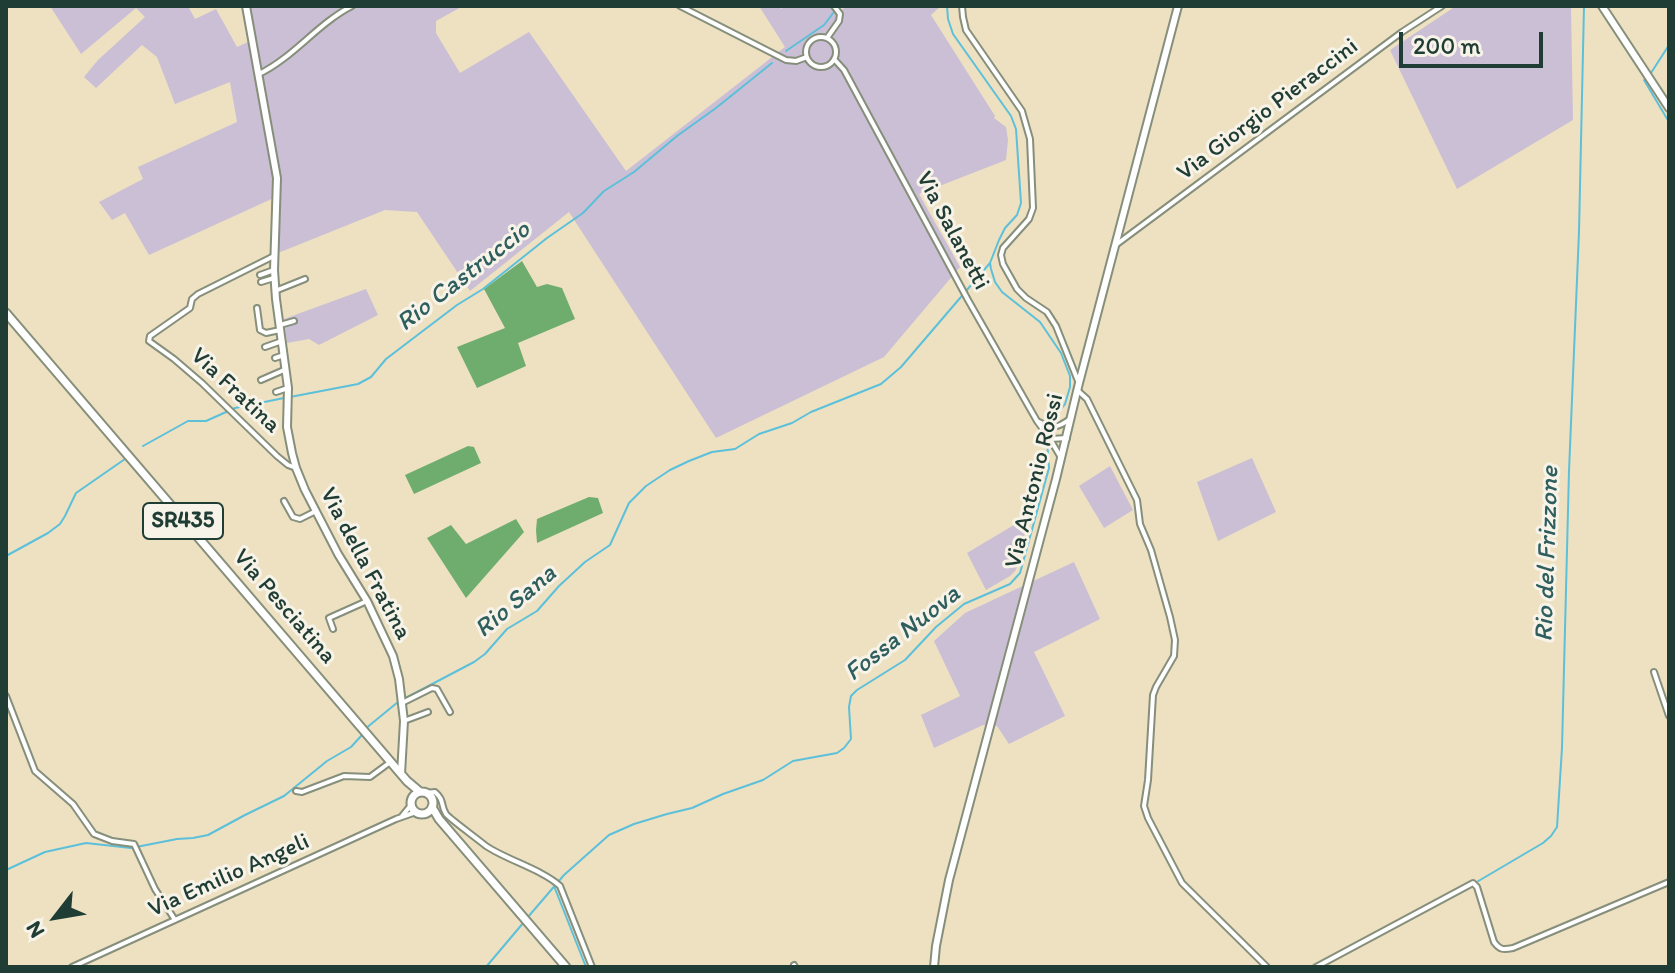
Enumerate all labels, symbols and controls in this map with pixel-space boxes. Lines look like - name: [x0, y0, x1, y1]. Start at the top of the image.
- scale bar: [1403, 16, 1547, 66]
- text: 200 m: [1413, 31, 1481, 60]
- street label: Via Giorgio Pieraccini: [1172, 33, 1364, 187]
- street label: Via Salanetti: [909, 167, 995, 295]
- water label: Rio Castruccio: [391, 215, 537, 339]
- street label: Via Fratina: [184, 342, 286, 440]
- street label: Via Antonio Rossi: [999, 391, 1071, 571]
- water label: Rio del Frizzone: [1529, 466, 1567, 642]
- street label: Via della Fratina: [313, 483, 417, 645]
- road number: SR435: [143, 503, 223, 539]
- street label: Via Pesciatina: [226, 544, 342, 670]
- water label: Rio Sana: [469, 559, 563, 645]
- water label: Fossa Nuova: [839, 579, 967, 689]
- street label: Via Emilio Angeli: [144, 828, 314, 924]
- north arrow: [16, 877, 96, 957]
- text: N: [20, 916, 50, 943]

